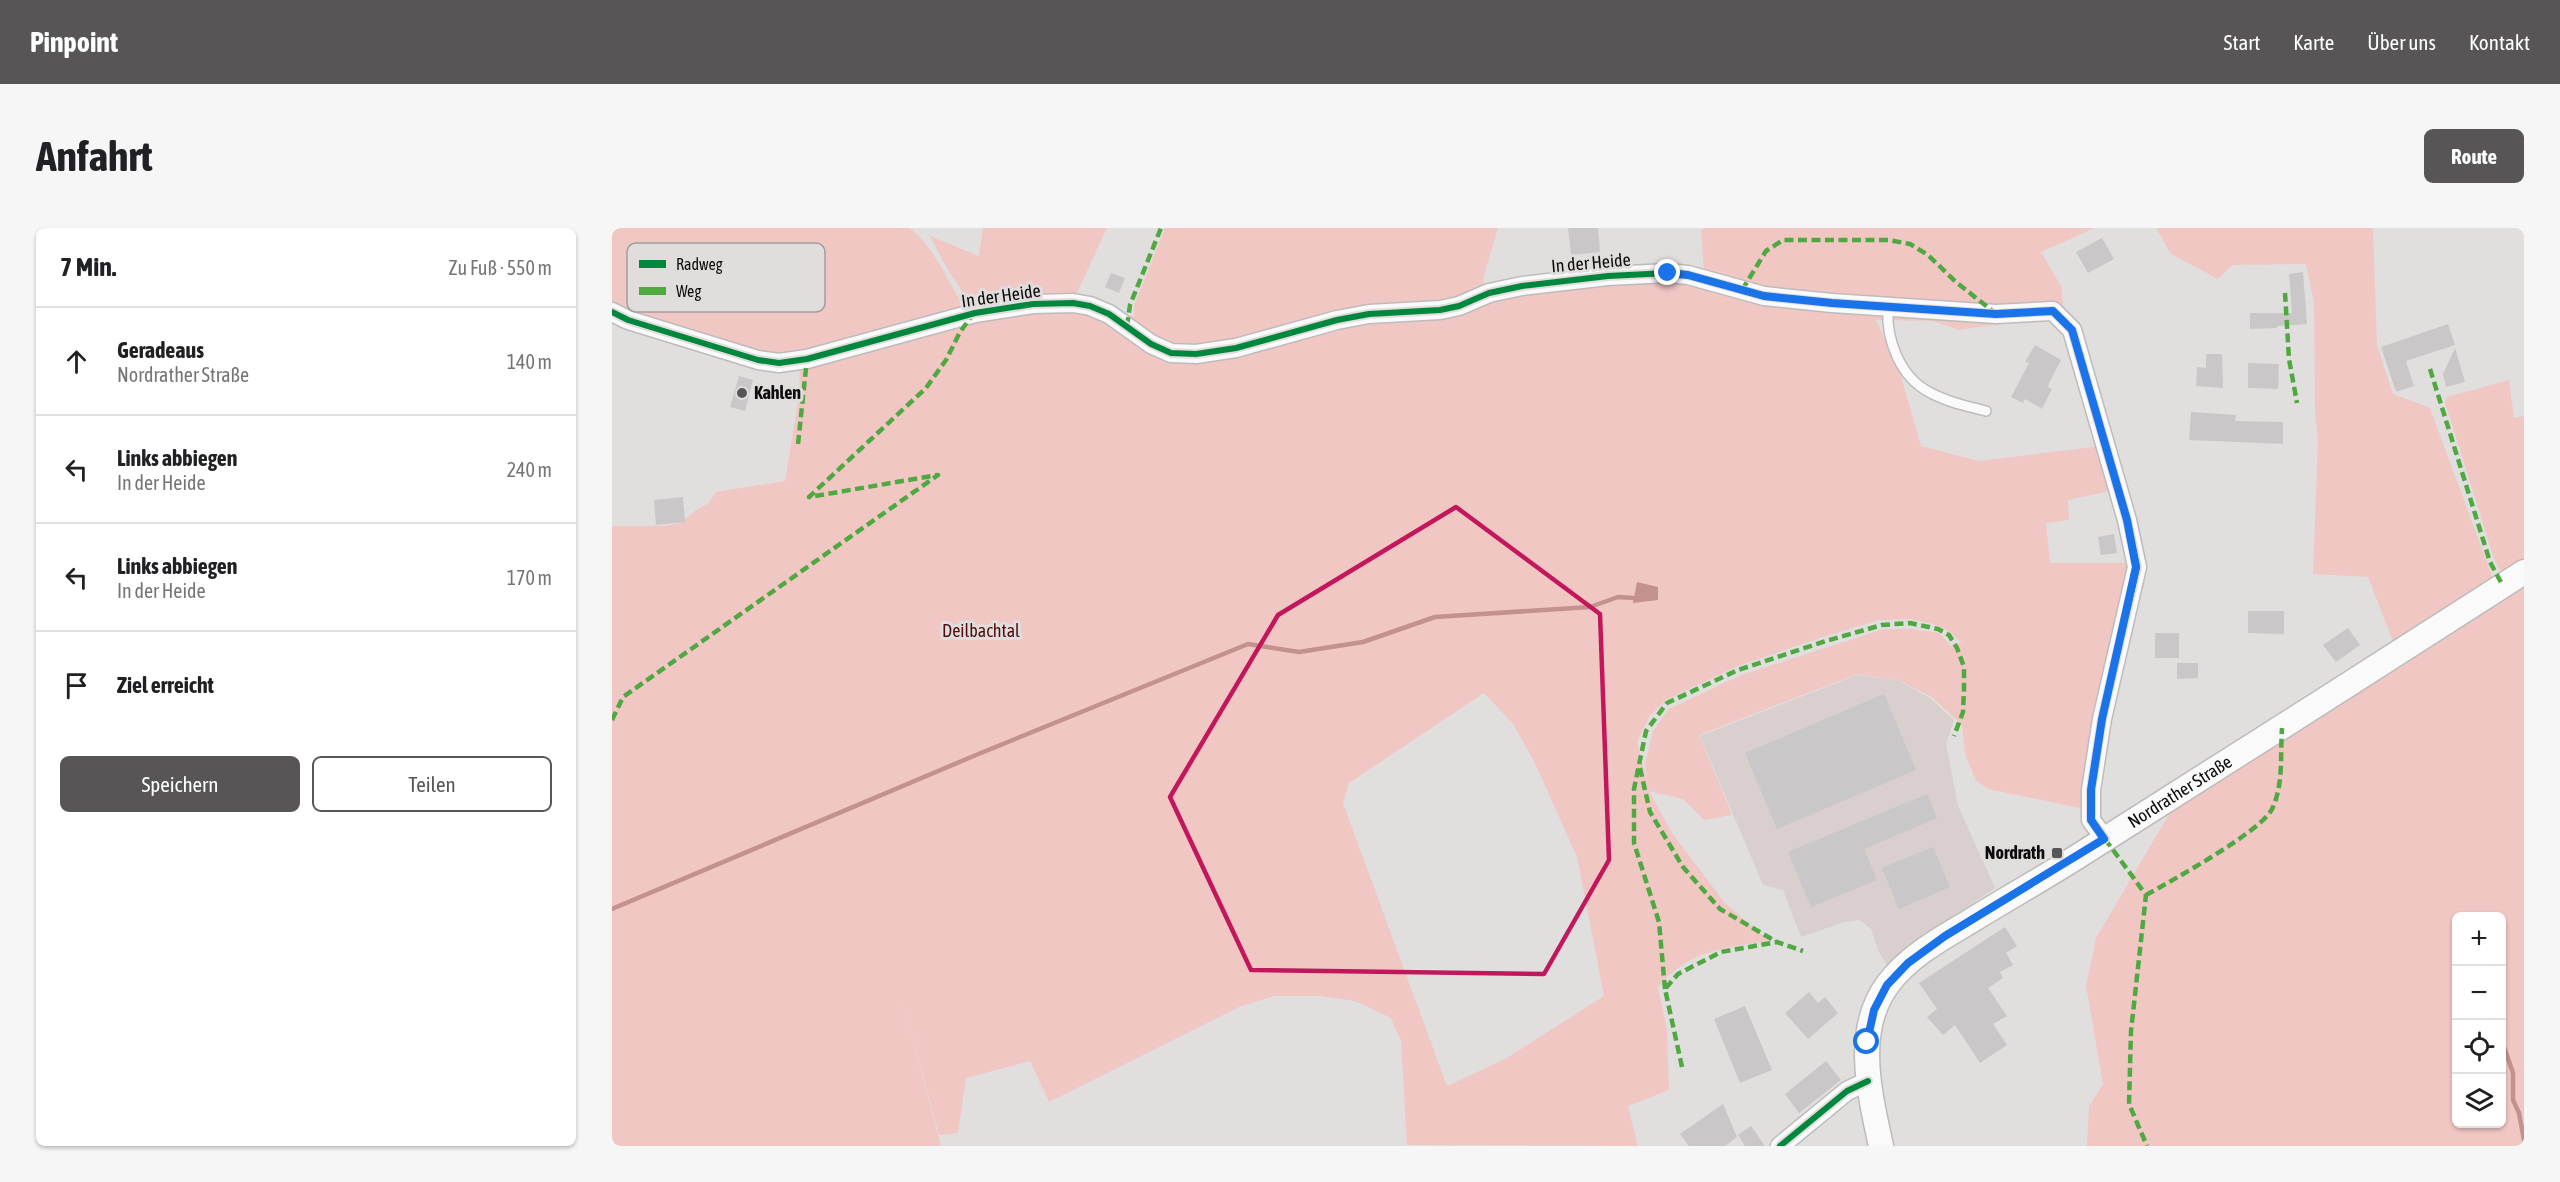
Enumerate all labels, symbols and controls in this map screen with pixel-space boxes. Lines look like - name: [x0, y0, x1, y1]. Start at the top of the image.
- text: Pinpoint: [30, 26, 118, 58]
- text: Start: [2224, 30, 2260, 54]
- text: Karte: [2293, 30, 2334, 54]
- text: Über uns: [2367, 30, 2436, 54]
- text: Kontakt: [2469, 30, 2530, 54]
- button: Route: [2424, 129, 2524, 183]
- text: Anfahrt: [36, 132, 153, 180]
- legend: [627, 243, 825, 312]
- street label: In der Heide: [1550, 249, 1632, 276]
- text: 7 Min.: [60, 252, 116, 282]
- text: Radweg: [676, 255, 723, 274]
- text: Zu Fuß · 550 m: [449, 256, 552, 279]
- route end: [1654, 259, 1680, 285]
- street label: In der Heide: [960, 280, 1042, 311]
- text: Weg: [676, 282, 701, 301]
- text: Geradeaus: [117, 337, 204, 363]
- icon: ahead: [60, 345, 93, 378]
- text: 140 m: [507, 350, 552, 373]
- text: Nordrather Straße: [117, 363, 249, 386]
- place label: Kahlen: [754, 382, 801, 403]
- marker: Kahlen: [735, 386, 749, 400]
- text: Links abbiegen: [117, 445, 238, 471]
- icon: left: [60, 453, 93, 486]
- text: 240 m: [507, 458, 552, 481]
- text: In der Heide: [117, 471, 206, 494]
- text: Links abbiegen: [117, 553, 238, 579]
- icon: left: [60, 561, 93, 594]
- text: 170 m: [507, 566, 552, 589]
- text: In der Heide: [117, 579, 206, 602]
- park label: Deilbachtal: [942, 620, 1020, 641]
- icon: arrive: [60, 669, 93, 702]
- text: Ziel erreicht: [117, 672, 214, 698]
- street label: Nordrather Straße: [2124, 751, 2235, 832]
- button: Speichern: [60, 756, 300, 812]
- button: Teilen: [312, 756, 552, 812]
- place label: Nordrath: [1985, 842, 2045, 863]
- marker: Nordrath: [2050, 846, 2064, 860]
- map controls: [2452, 912, 2506, 1128]
- button: +: [2452, 912, 2506, 966]
- button: −: [2452, 966, 2506, 1020]
- button: locate: [2452, 1020, 2506, 1074]
- route start: [1853, 1028, 1879, 1054]
- button: layers: [2452, 1074, 2506, 1128]

